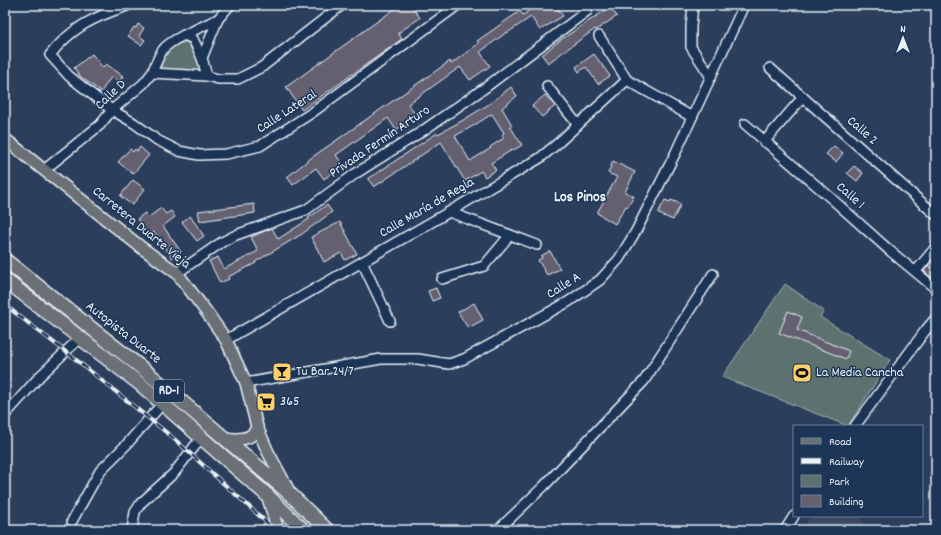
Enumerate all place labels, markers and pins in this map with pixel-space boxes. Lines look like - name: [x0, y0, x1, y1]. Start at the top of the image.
- bar icon: Tu Bar 24/7: [271, 361, 293, 383]
- place label: Tu Bar 24/7: [296, 362, 354, 382]
- sports icon: La Media Cancha: [791, 362, 813, 384]
- place label: La Media Cancha: [816, 363, 904, 383]
- supermarket icon: 365: [255, 391, 277, 413]
- place label: 365: [280, 392, 300, 412]

